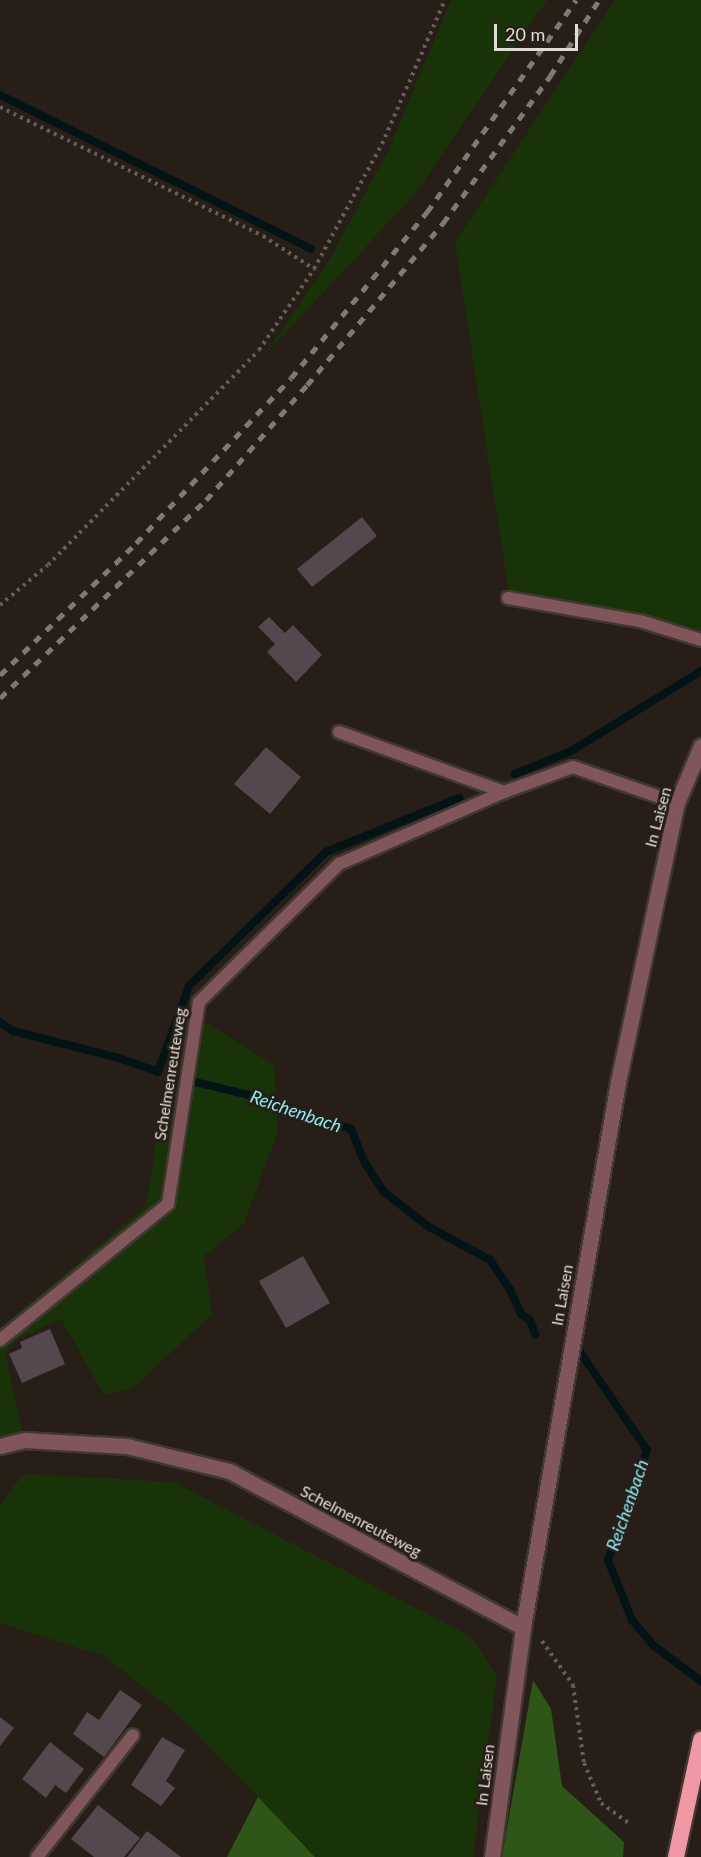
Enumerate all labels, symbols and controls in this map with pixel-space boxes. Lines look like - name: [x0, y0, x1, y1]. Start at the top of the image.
- scale bar: [497, 12, 581, 50]
- text: 20 m: [505, 23, 545, 45]
- street label: In Laisen: [641, 785, 675, 849]
- street label: Schelmenreuteweg: [150, 1006, 190, 1142]
- water label: Reichenbach: [248, 1085, 344, 1137]
- street label: In Laisen: [547, 1263, 577, 1327]
- water label: Reichenbach: [601, 1457, 653, 1553]
- street label: Schelmenreuteweg: [297, 1481, 425, 1561]
- street label: In Laisen: [472, 1743, 498, 1807]

